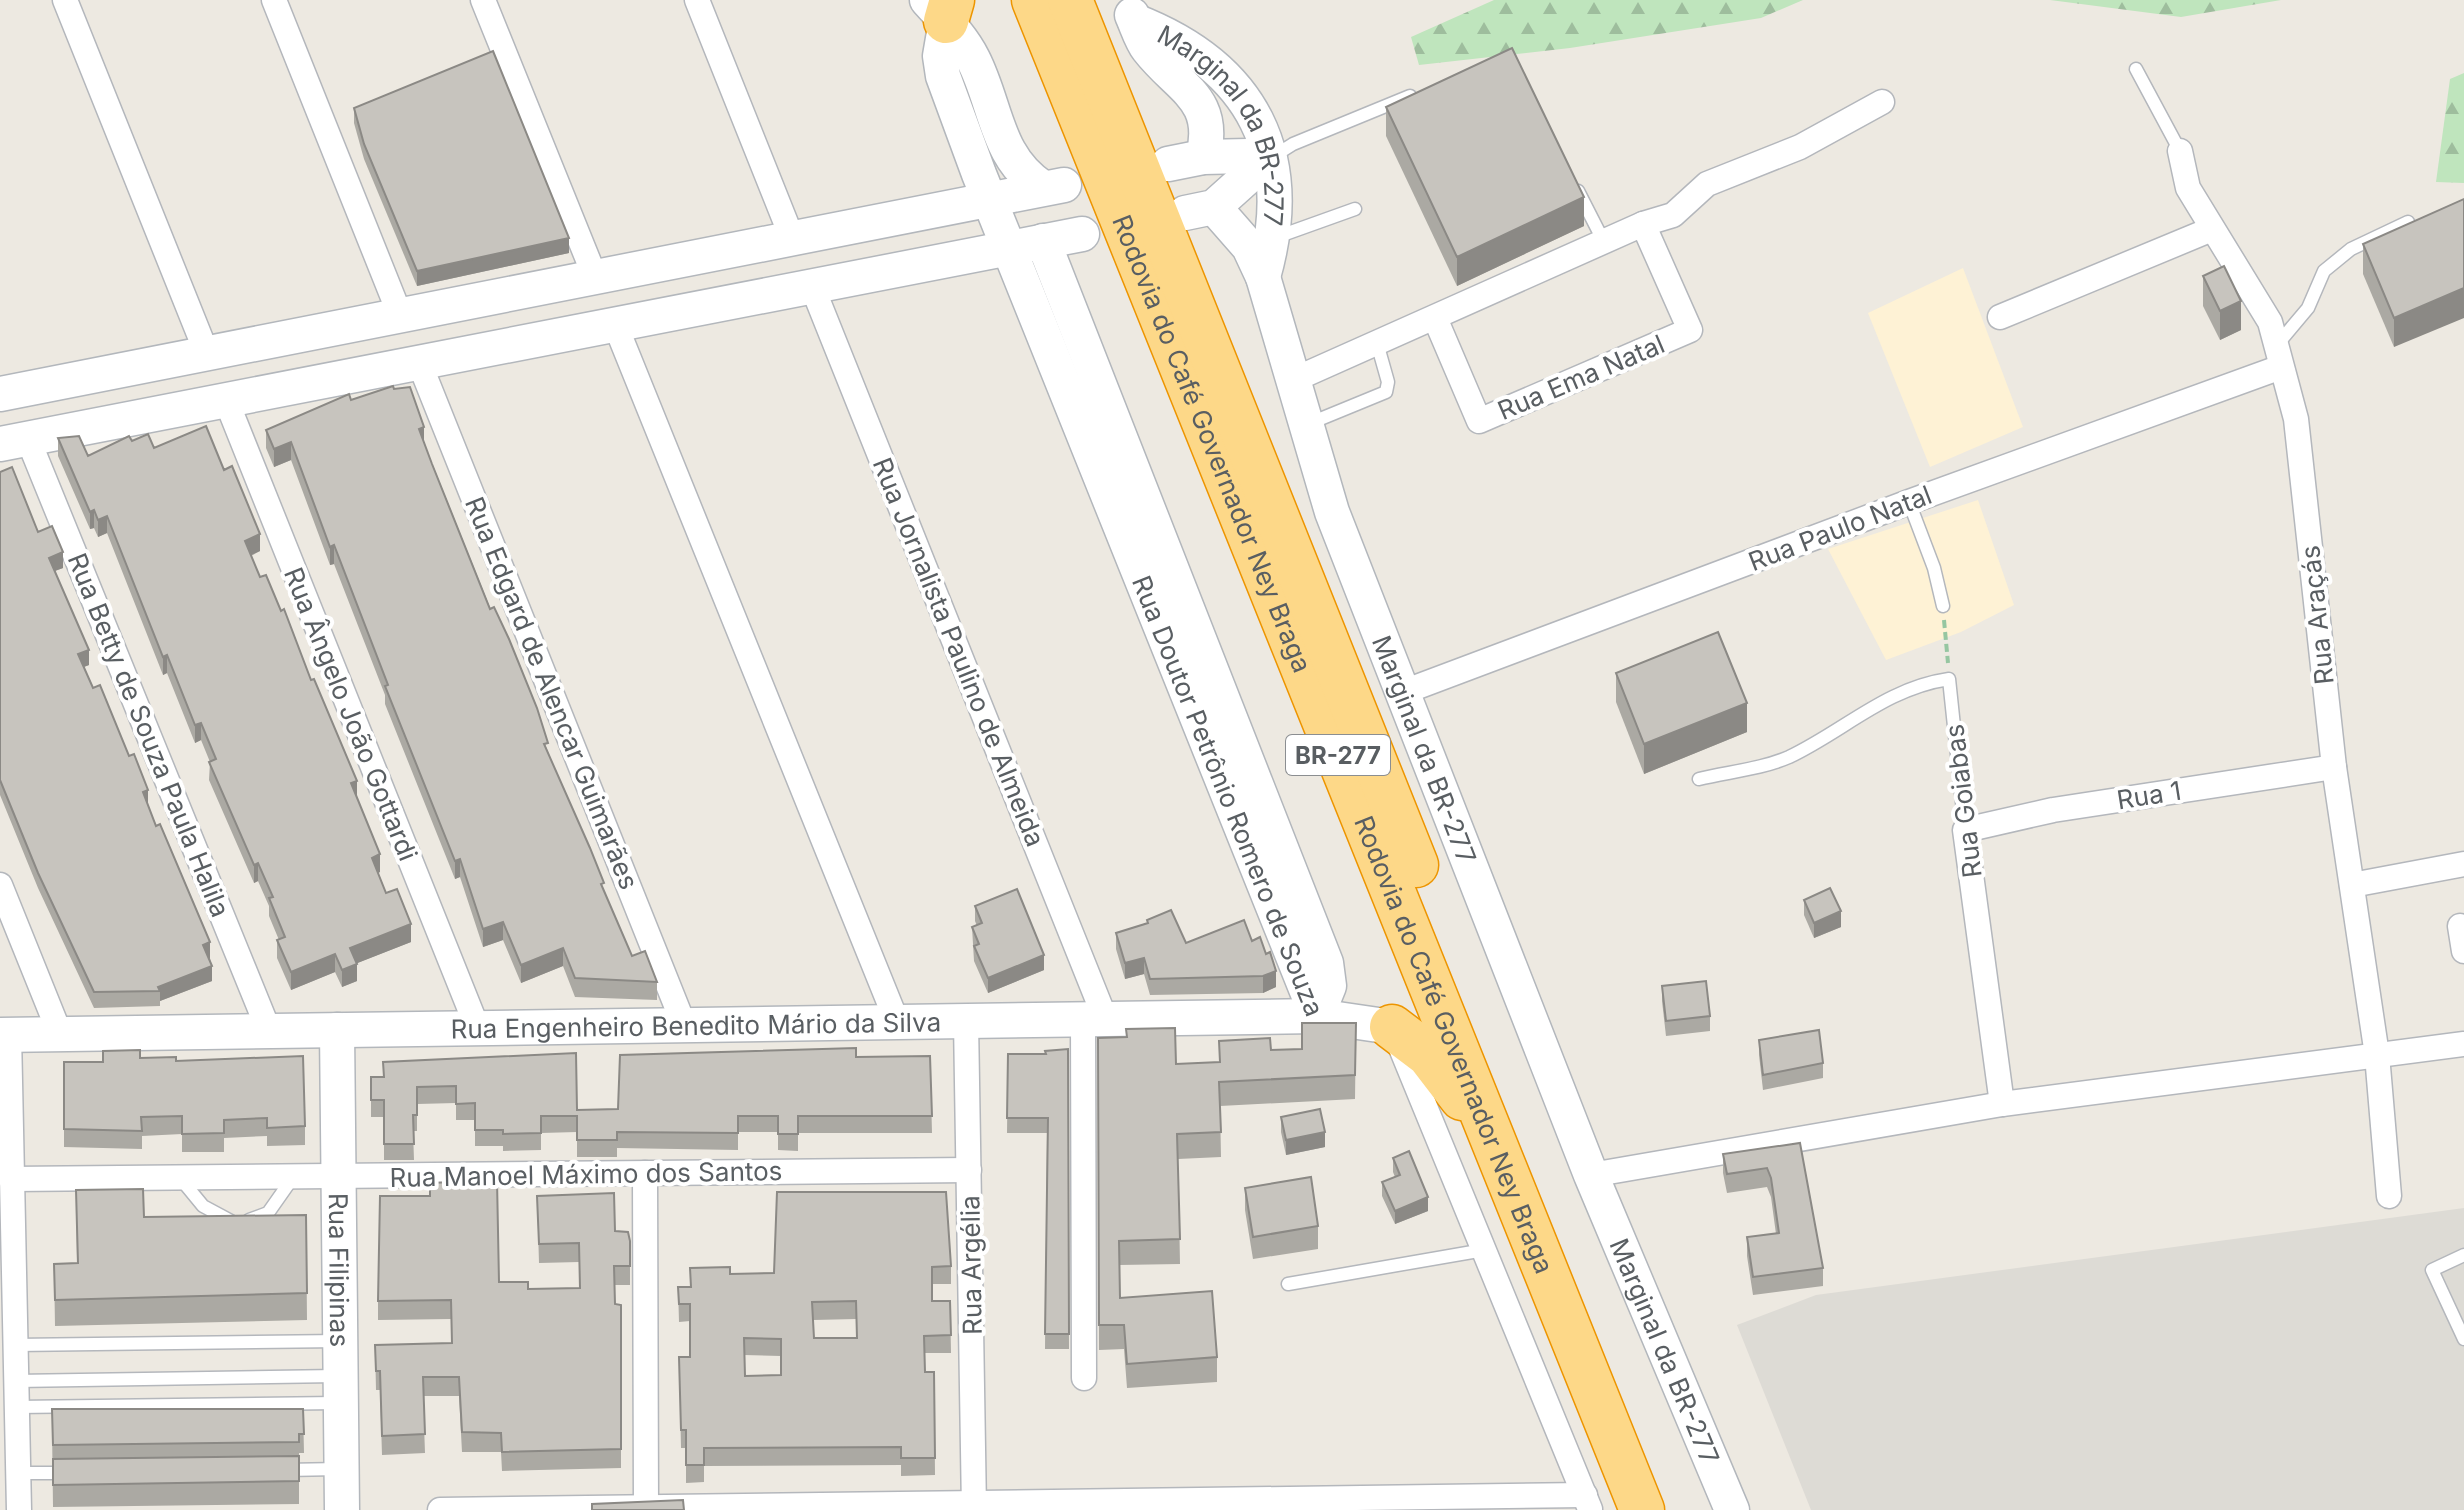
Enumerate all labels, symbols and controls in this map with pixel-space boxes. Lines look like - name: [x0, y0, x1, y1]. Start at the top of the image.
- street label: Marginal da BR-277: [1153, 18, 1290, 227]
- street label: Rodovia do Café Governador Ney Braga: [1107, 210, 1318, 677]
- street label: Rua Ema Natal: [1493, 328, 1669, 426]
- street label: Rua Jornalista Paulino de Almeida: [867, 453, 1051, 851]
- street label: Rua Paulo Natal: [1744, 479, 1936, 577]
- street label: Rua Edgard de Alencar Guimarães: [459, 492, 645, 894]
- street label: Rua Araçás: [2294, 544, 2340, 686]
- street label: Rua Betty de Souza Paula Halila: [62, 549, 236, 921]
- street label: Rua Ângelo João Gottardi: [278, 563, 424, 865]
- street label: Rua Doutor Petrônio Romero de Souza: [1126, 571, 1331, 1020]
- street label: Marginal da BR-277: [1366, 631, 1483, 868]
- street label: Rua Goiabas: [1938, 722, 1988, 880]
- road number: BR-277: [1286, 735, 1390, 775]
- street label: Rua 1: [2115, 775, 2183, 815]
- street label: Rodovia do Café Governador Ney Braga: [1349, 811, 1561, 1278]
- street label: Rua Engenheiro Benedito Mário da Silva: [450, 1006, 941, 1044]
- street label: Rua Manoel Máximo dos Santos: [389, 1155, 783, 1193]
- street label: Rua Filipinas: [323, 1193, 356, 1347]
- street label: Rua Argélia: [954, 1195, 988, 1335]
- street label: Marginal da BR-277: [1604, 1234, 1726, 1469]

